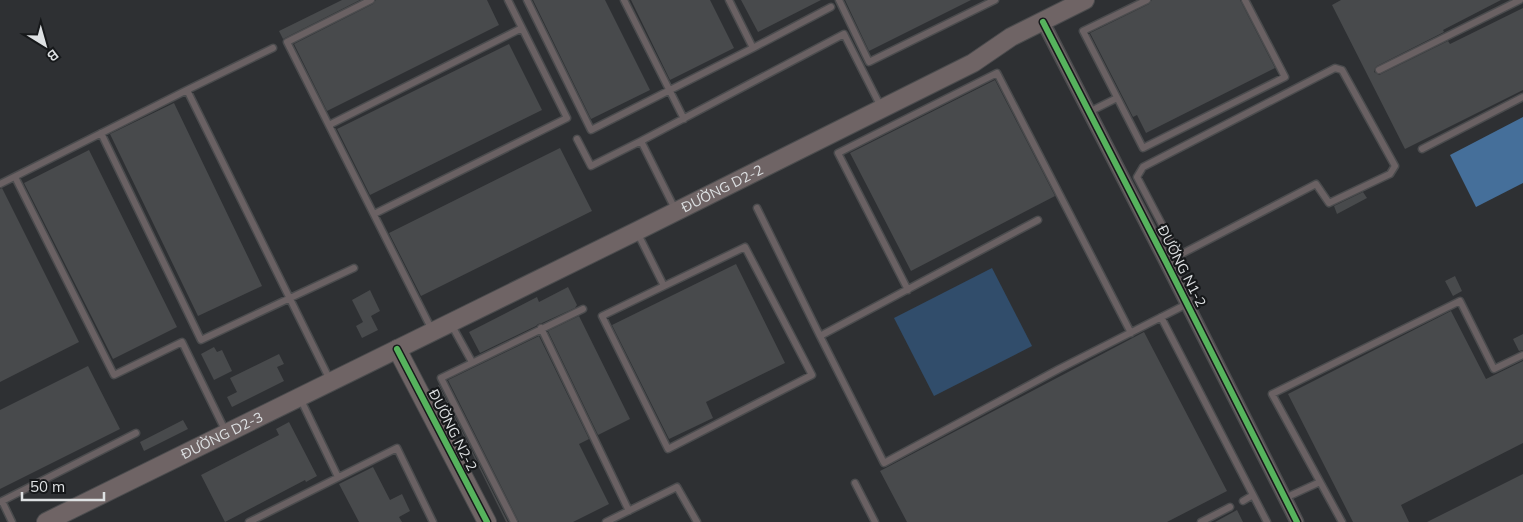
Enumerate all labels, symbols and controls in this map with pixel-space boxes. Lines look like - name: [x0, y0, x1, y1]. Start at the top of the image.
- north arrow: [20, 20, 70, 70]
- text: B: [43, 45, 62, 66]
- street label: ĐƯỜNG D2-2: [678, 160, 766, 216]
- street label: ĐƯỜNG N1-2: [1154, 222, 1210, 310]
- street label: ĐƯỜNG N2-2: [425, 386, 481, 474]
- street label: ĐƯỜNG D2-3: [178, 408, 266, 463]
- scale bar: [22, 470, 105, 502]
- text: 50 m: [30, 477, 65, 496]

